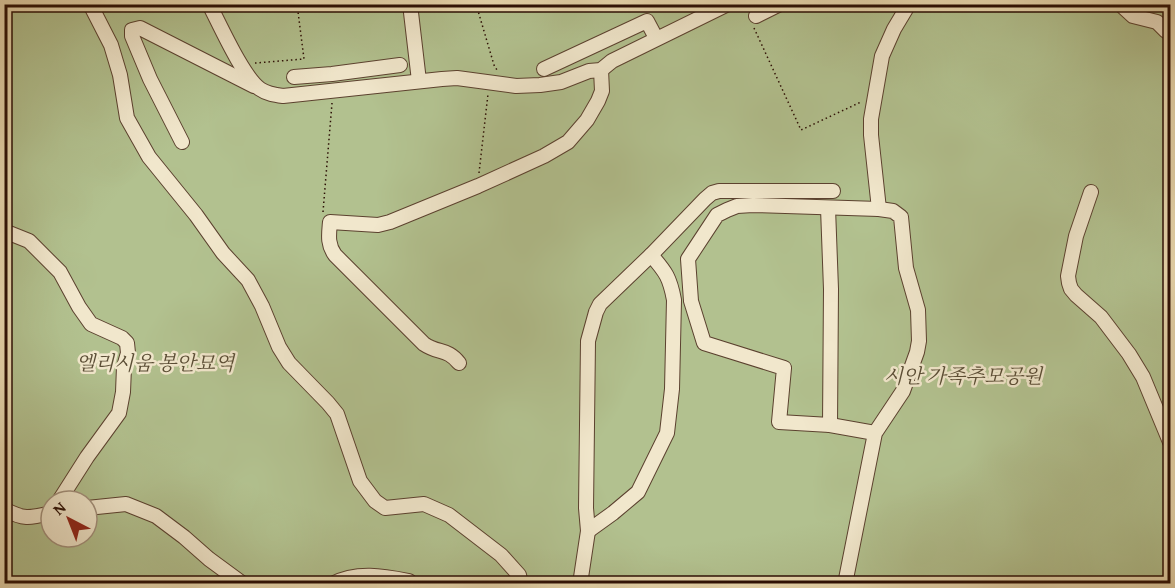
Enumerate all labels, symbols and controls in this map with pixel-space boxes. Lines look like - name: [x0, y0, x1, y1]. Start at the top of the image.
- park label: 엘리시움 봉안묘역: [76, 348, 236, 377]
- park label: 시안 가족추모공원: [884, 361, 1044, 390]
- north arrow: [39, 489, 99, 549]
- text: N: [47, 495, 71, 520]

